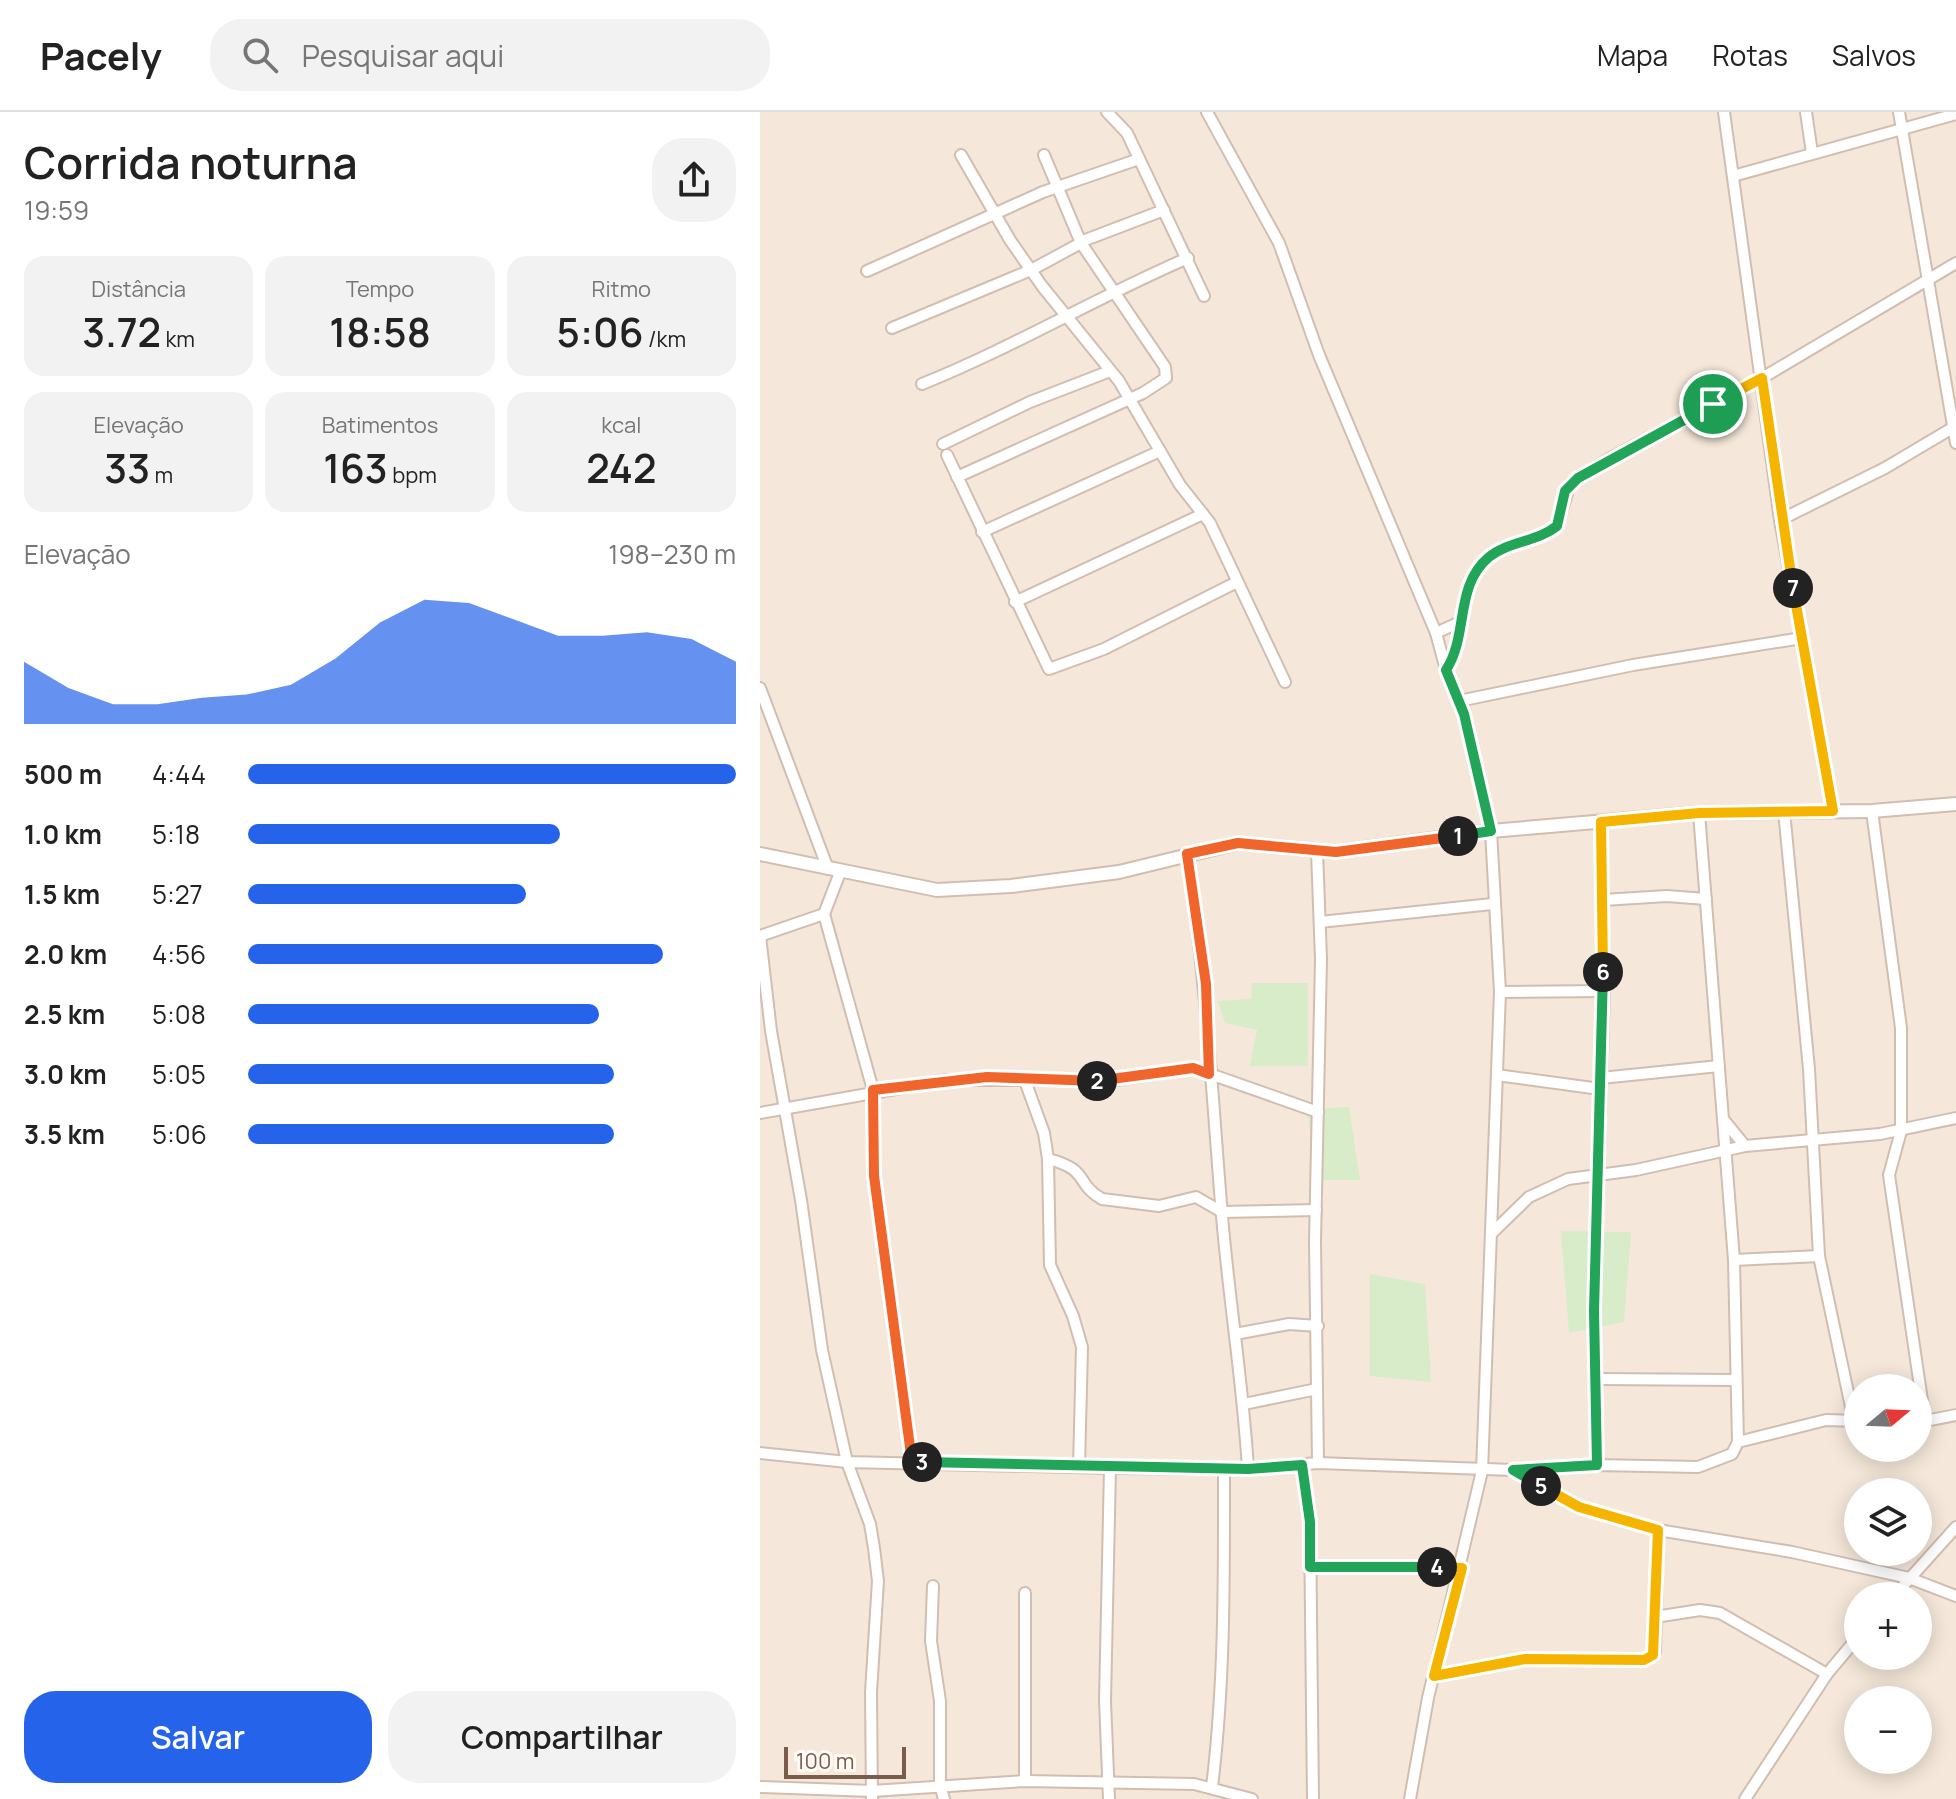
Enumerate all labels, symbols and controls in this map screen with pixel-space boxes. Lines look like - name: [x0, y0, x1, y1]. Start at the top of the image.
- search box: [210, 19, 770, 91]
- text: Pacely: [40, 29, 162, 81]
- icon: search: [238, 33, 282, 77]
- text: Pesquisar aqui: [302, 35, 504, 76]
- text: Mapa: [1597, 36, 1668, 74]
- text: Rotas: [1712, 36, 1788, 74]
- text: Salvos: [1832, 36, 1916, 74]
- text: Corrida noturna: [24, 132, 358, 192]
- button: share: [652, 138, 736, 222]
- text: 19:59: [24, 192, 89, 228]
- text: Distância: [91, 274, 186, 304]
- text: Tempo: [346, 274, 414, 304]
- text: Ritmo: [592, 274, 651, 304]
- text: 3.72: [82, 304, 161, 359]
- text: 18:58: [329, 304, 431, 359]
- text: 5:06: [557, 304, 644, 359]
- text: km: [161, 324, 195, 354]
- text: /km: [644, 324, 686, 354]
- pin: [1679, 370, 1747, 438]
- icon: arrive: [1691, 382, 1735, 426]
- text: Elevação: [94, 410, 184, 440]
- text: Batimentos: [322, 410, 438, 440]
- text: kcal: [601, 410, 641, 440]
- text: 33: [104, 440, 150, 495]
- text: 163: [323, 440, 388, 495]
- text: 242: [586, 440, 656, 495]
- text: m: [150, 460, 173, 490]
- text: bpm: [388, 460, 437, 490]
- text: Elevação: [24, 536, 131, 572]
- text: 198–230 m: [608, 536, 736, 572]
- pin: 7: [1773, 568, 1813, 608]
- text: 7: [1787, 573, 1799, 603]
- text: 500 m: [24, 756, 102, 792]
- text: 4:44: [152, 756, 206, 792]
- text: 1.0 km: [24, 816, 102, 852]
- text: 5:18: [152, 816, 200, 852]
- pin: 1: [1438, 816, 1478, 856]
- text: 1: [1453, 821, 1463, 851]
- text: 1.5 km: [24, 876, 100, 912]
- text: 5:27: [152, 876, 203, 912]
- text: 2.0 km: [24, 936, 107, 972]
- text: 4:56: [152, 936, 206, 972]
- pin: 6: [1583, 952, 1623, 992]
- text: 6: [1596, 957, 1610, 987]
- text: 2.5 km: [24, 996, 105, 1032]
- text: 5:08: [152, 996, 206, 1032]
- text: 3.0 km: [24, 1056, 107, 1092]
- text: 5:05: [152, 1056, 206, 1092]
- pin: 2: [1077, 1061, 1117, 1101]
- text: 2: [1090, 1066, 1104, 1096]
- text: 3.5 km: [24, 1116, 105, 1152]
- text: 5:06: [152, 1116, 207, 1152]
- north arrow: [1844, 1374, 1932, 1462]
- map controls: [1844, 1374, 1932, 1774]
- pin: 3: [902, 1442, 942, 1482]
- text: 3: [916, 1447, 928, 1477]
- pin: 5: [1521, 1466, 1561, 1506]
- text: 5: [1535, 1471, 1547, 1501]
- button: layers: [1844, 1478, 1932, 1566]
- pin: 4: [1417, 1547, 1457, 1587]
- text: 4: [1430, 1552, 1444, 1582]
- button: +: [1844, 1582, 1932, 1670]
- button: −: [1844, 1686, 1932, 1774]
- button: Salvar: [24, 1691, 372, 1783]
- button: Compartilhar: [388, 1691, 736, 1783]
- scale bar: [784, 1743, 906, 1779]
- text: 100 m: [796, 1746, 854, 1776]

